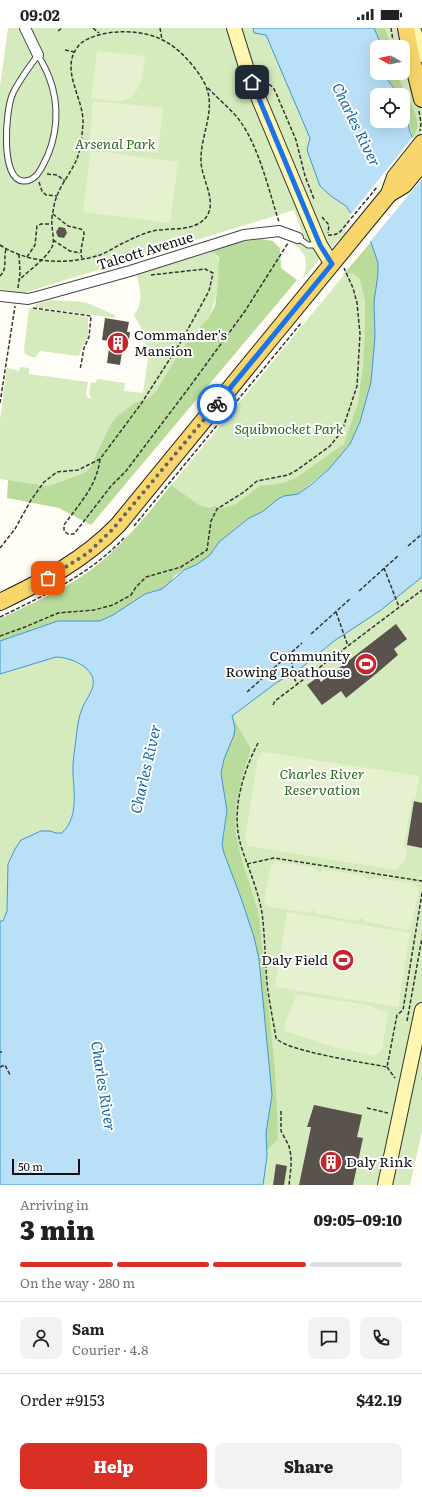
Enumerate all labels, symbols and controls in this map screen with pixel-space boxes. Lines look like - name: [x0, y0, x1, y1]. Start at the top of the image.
- text: 09:02: [20, 3, 60, 26]
- north arrow: [370, 40, 410, 80]
- map controls: [370, 40, 410, 128]
- pin: [235, 65, 269, 99]
- icon: home: [241, 71, 263, 93]
- water label: Charles River: [327, 78, 388, 170]
- button: locate: [370, 88, 410, 128]
- park label: Arsenal Park: [75, 133, 156, 153]
- street label: Talcott Avenue: [94, 226, 195, 274]
- place label: Commander's Mansion: [134, 324, 227, 360]
- building icon: Commander's Mansion: [105, 330, 131, 356]
- courier: [197, 384, 237, 424]
- icon: bike: [206, 393, 228, 415]
- park label: Squibnocket Park: [235, 418, 344, 438]
- pin: [31, 561, 65, 595]
- icon: bag: [37, 567, 59, 589]
- place label: Community Rowing Boathouse: [226, 645, 351, 681]
- sports icon: Community Rowing Boathouse: [353, 651, 379, 677]
- water label: Charles River: [123, 722, 166, 816]
- park label: Charles River Reservation: [280, 763, 365, 799]
- sports icon: Daly Field: [330, 947, 356, 973]
- place label: Daly Field: [261, 949, 328, 969]
- water label: Charles River: [86, 1039, 123, 1132]
- building icon: Daly Rink: [318, 1149, 344, 1175]
- place label: Daly Rink: [346, 1151, 412, 1171]
- scale bar: [12, 1157, 80, 1176]
- text: 50 m: [18, 1158, 43, 1174]
- text: Arriving in: [20, 1195, 89, 1214]
- text: 09:05–09:10: [314, 1208, 402, 1231]
- text: 3 min: [20, 1209, 95, 1248]
- text: On the way · 280 m: [20, 1273, 135, 1292]
- button: person: [20, 1317, 62, 1359]
- text: Sam: [72, 1317, 105, 1340]
- button: chat: [308, 1317, 350, 1359]
- button: phone: [360, 1317, 402, 1359]
- text: Courier · 4.8: [72, 1340, 148, 1359]
- text: Order #9153: [20, 1388, 105, 1411]
- text: $42.19: [356, 1388, 402, 1411]
- button: Help: [20, 1443, 207, 1489]
- button: Share: [215, 1443, 402, 1489]

